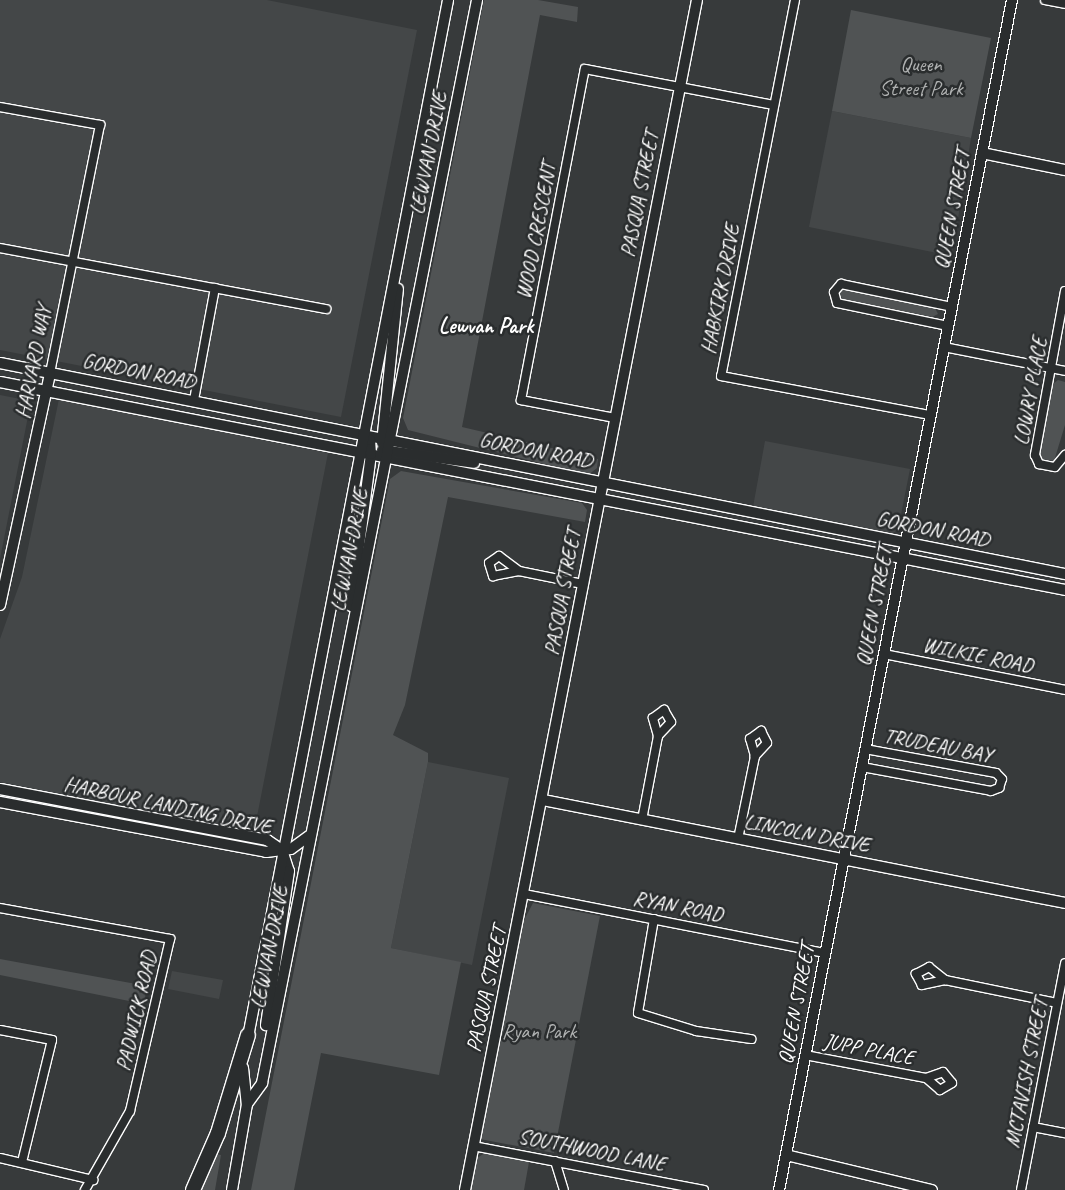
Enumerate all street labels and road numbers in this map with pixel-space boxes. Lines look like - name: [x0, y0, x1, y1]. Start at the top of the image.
- street label: LEWVAN DRIVE: [404, 89, 452, 217]
- street label: PASQUA STREET: [614, 129, 664, 259]
- street label: QUEEN STREET: [928, 147, 976, 271]
- street label: WOOD CRESCENT: [511, 161, 561, 301]
- street label: HABKIRK DRIVE: [695, 222, 745, 356]
- street label: HARVARD WAY: [10, 302, 56, 422]
- street label: LOWRY PLACE: [1008, 335, 1052, 447]
- street label: GORDON ROAD: [80, 348, 198, 394]
- street label: GORDON ROAD: [477, 427, 595, 473]
- street label: LEWVAN DRIVE: [325, 486, 373, 614]
- street label: GORDON ROAD: [874, 506, 992, 552]
- street label: PASQUA STREET: [538, 527, 586, 657]
- street label: QUEEN STREET: [850, 544, 898, 668]
- street label: WILKIE ROAD: [921, 632, 1035, 678]
- street label: TRUDEAU BAY: [882, 722, 994, 768]
- street label: HARBOUR LANDING DRIVE: [62, 771, 274, 839]
- street label: LINCOLN DRIVE: [742, 809, 872, 857]
- street label: LEWVAN DRIVE: [245, 883, 293, 1011]
- street label: RYAN ROAD: [631, 885, 725, 927]
- street label: PASQUA STREET: [460, 924, 512, 1054]
- street label: QUEEN STREET: [772, 942, 820, 1066]
- street label: PADWICK ROAD: [110, 948, 162, 1074]
- street label: MCTAVISH STREET: [999, 996, 1053, 1150]
- street label: JUPP PLACE: [822, 1028, 916, 1070]
- street label: SOUTHWOOD LANE: [517, 1123, 667, 1177]

